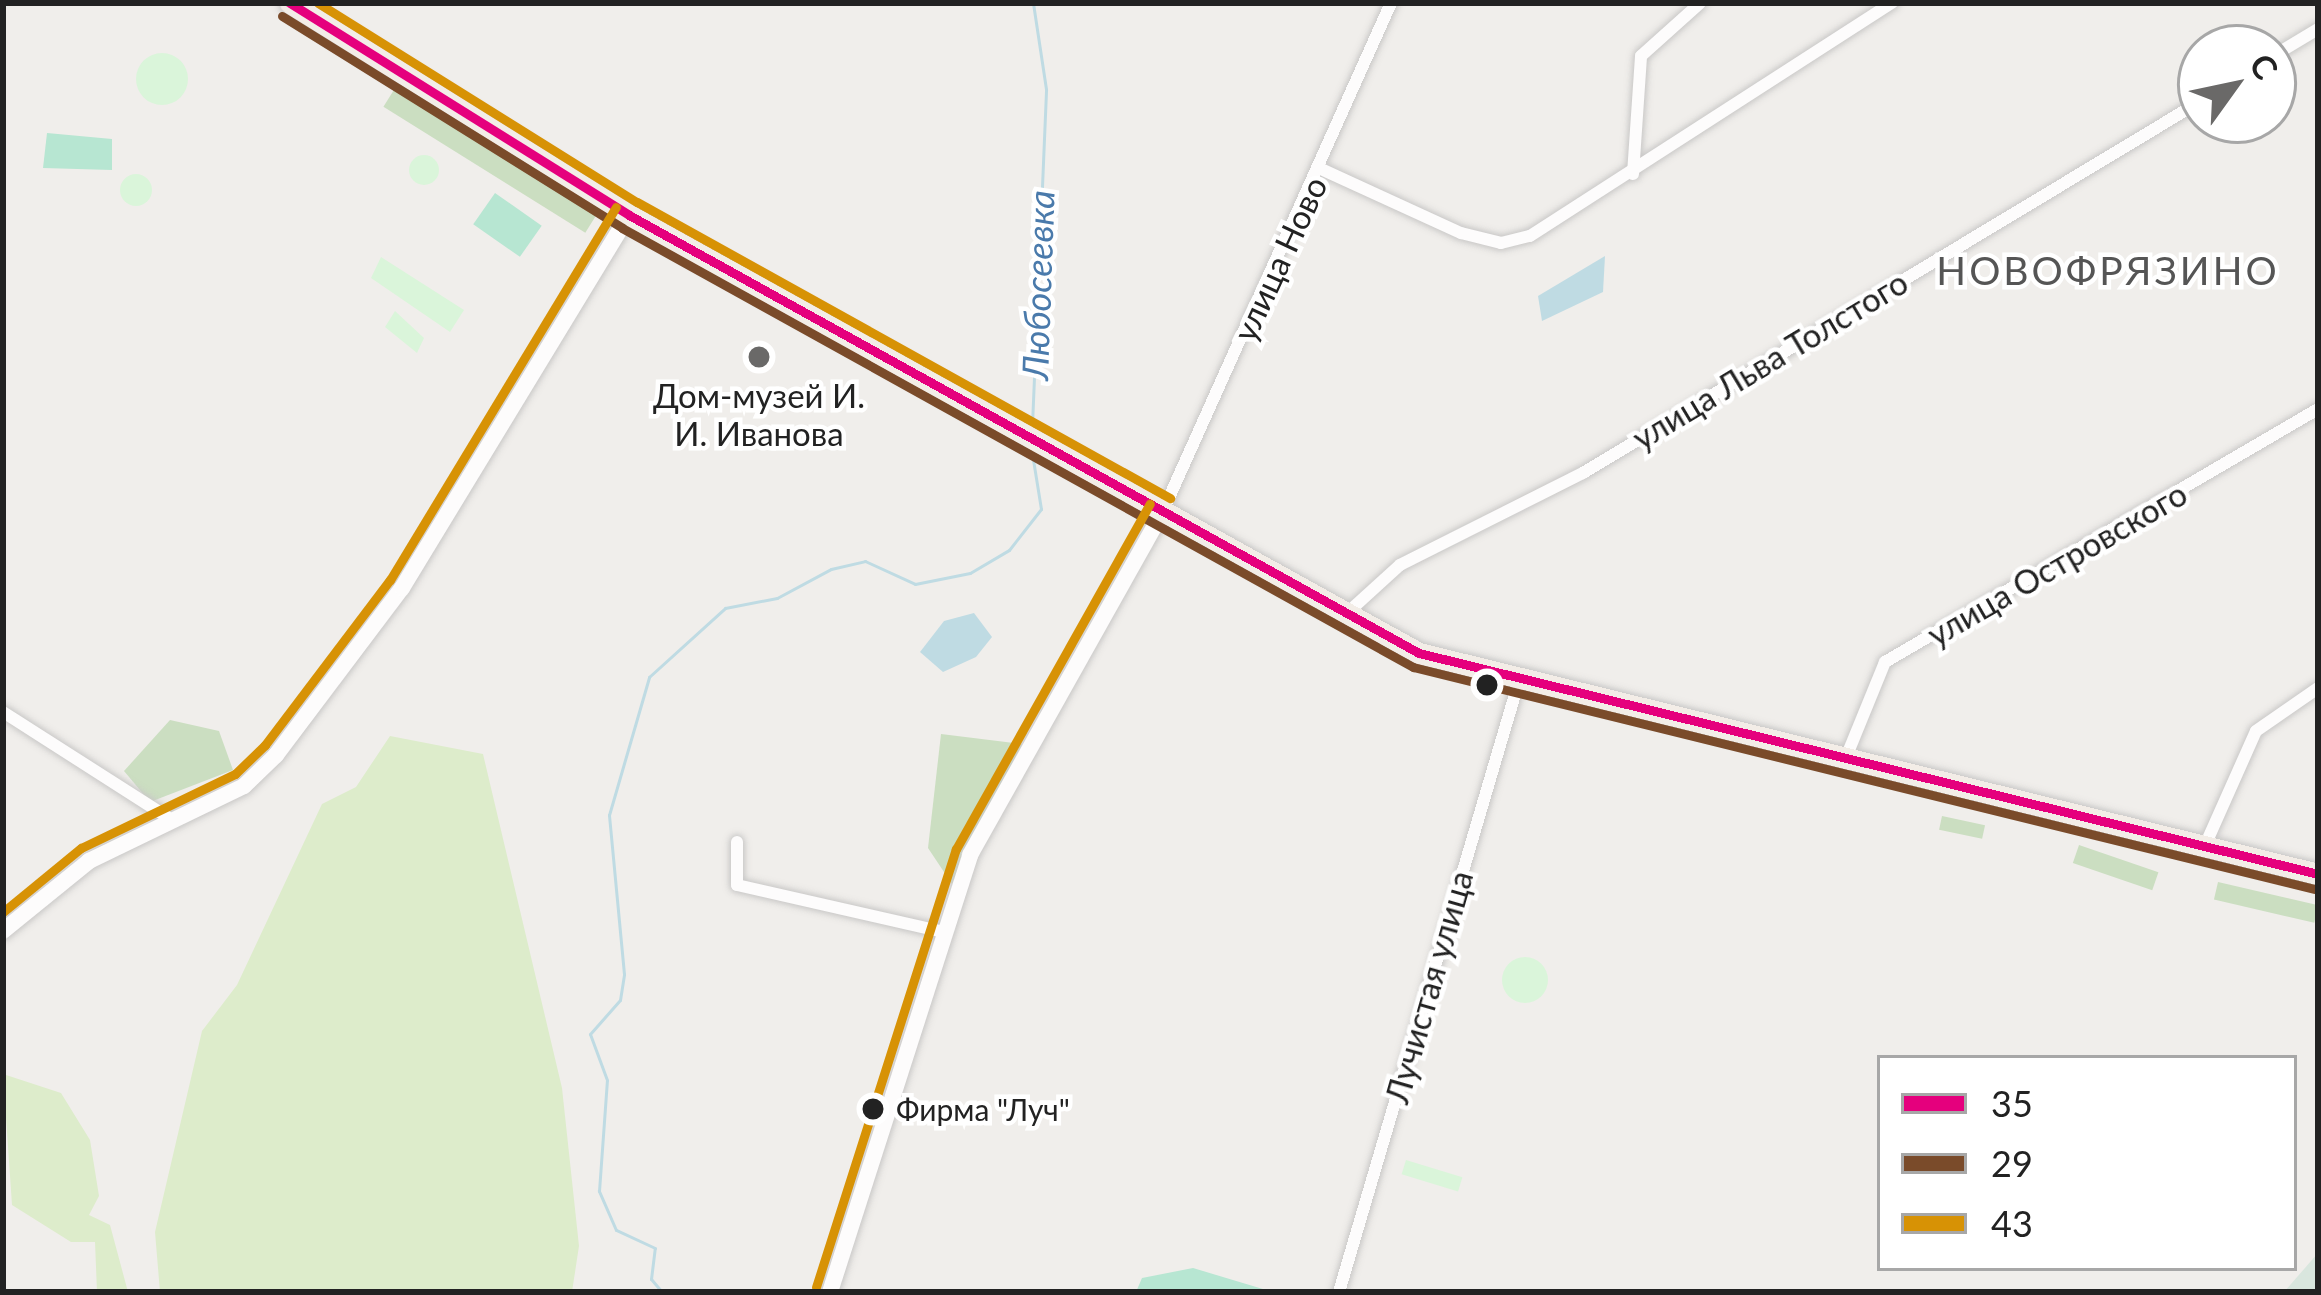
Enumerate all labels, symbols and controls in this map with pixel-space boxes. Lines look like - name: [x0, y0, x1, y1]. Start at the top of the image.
- north arrow: [2177, 24, 2297, 144]
- text: С: [2242, 46, 2287, 86]
- street label: улица Ново: [1225, 170, 1335, 348]
- water label: Любосеевка: [1013, 189, 1063, 381]
- district label: НОВОФРЯЗИНО: [1936, 247, 2280, 293]
- street label: улица Льва Толстого: [1625, 262, 1915, 458]
- marker: Дом-музей И. И. Иванова: [746, 344, 772, 370]
- place label: Дом-музей И. И. Иванова: [653, 376, 865, 454]
- street label: улица Островского: [1920, 474, 2194, 654]
- unlabelled marker: [1476, 674, 1498, 696]
- street label: Лучистая улица: [1377, 866, 1481, 1108]
- legend: [1877, 1055, 2297, 1271]
- text: 35: [1991, 1081, 2033, 1125]
- place label: Фирма "Луч": [896, 1091, 1070, 1127]
- marker: Фирма "Луч": [862, 1098, 884, 1120]
- text: 29: [1991, 1141, 2033, 1185]
- text: 43: [1991, 1201, 2033, 1245]

